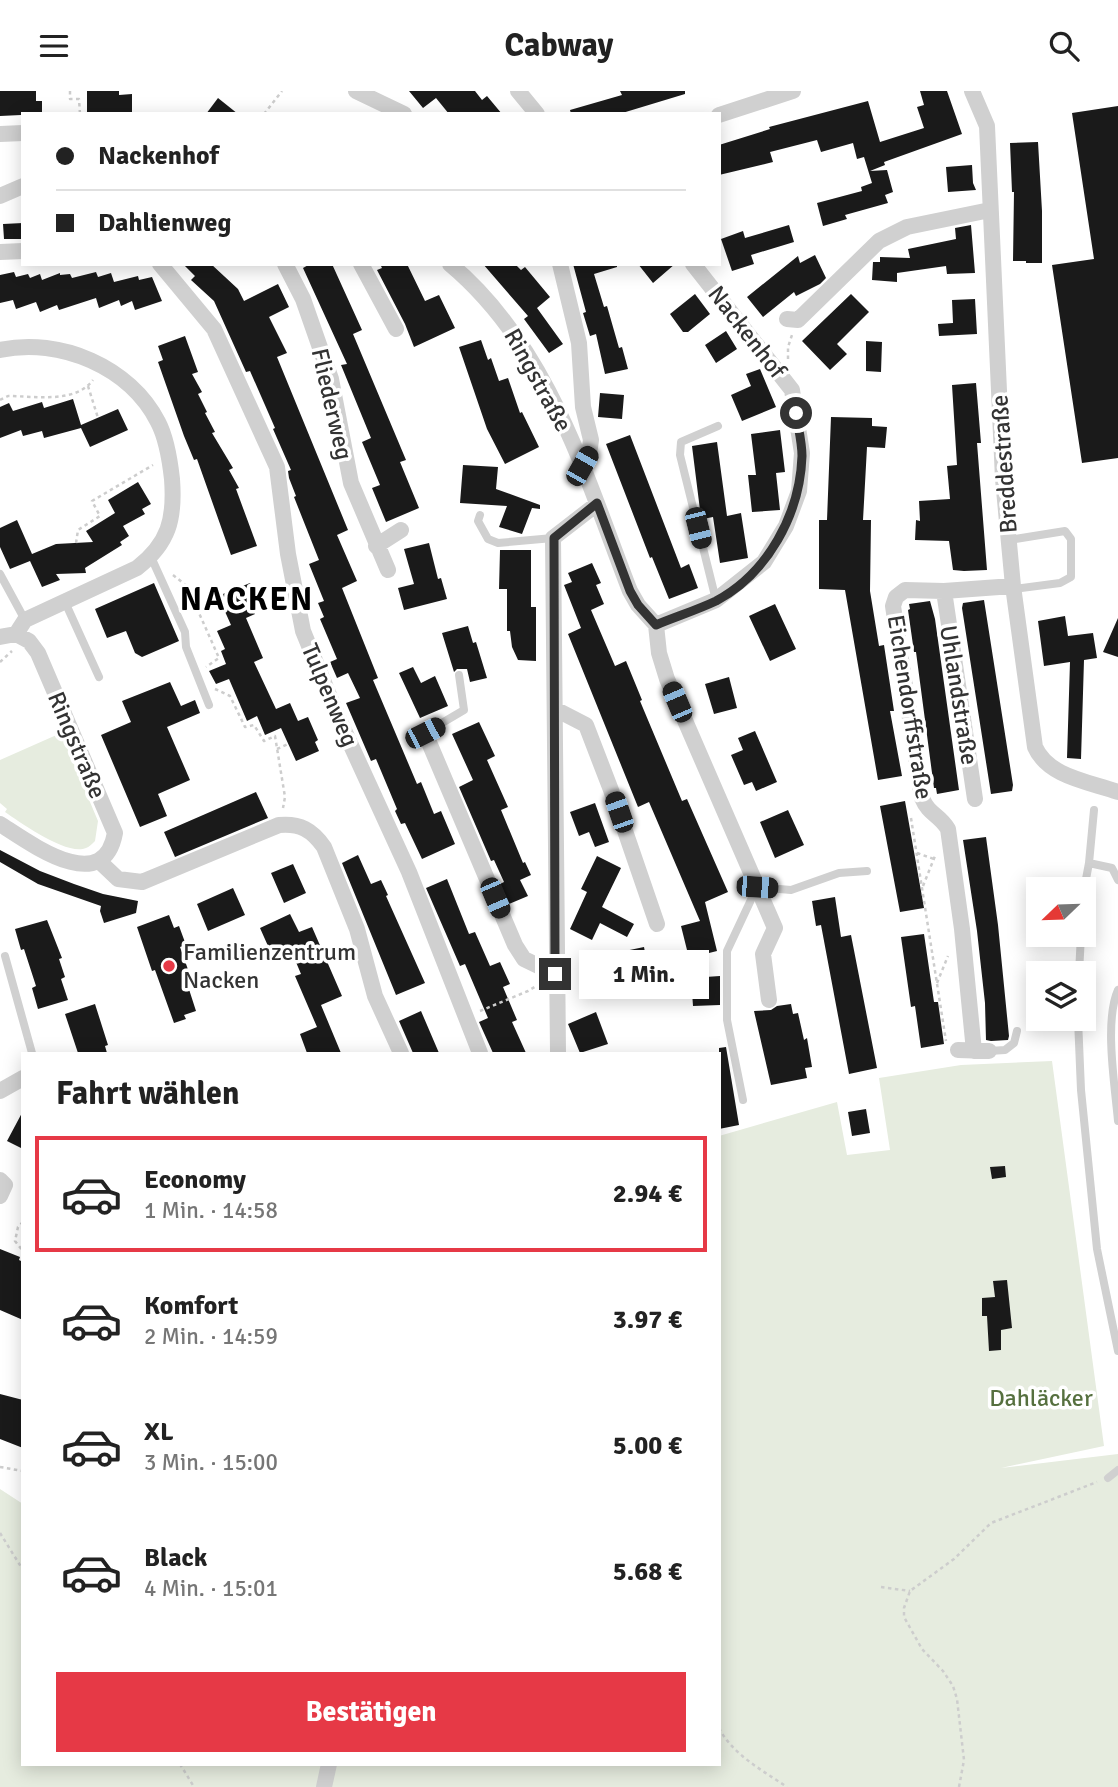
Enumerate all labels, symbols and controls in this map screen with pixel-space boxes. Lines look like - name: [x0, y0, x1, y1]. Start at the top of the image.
- text: Cabway: [505, 26, 613, 65]
- icon: menu: [35, 27, 73, 65]
- icon: search: [1045, 27, 1083, 65]
- text: Nackenhof: [98, 140, 219, 172]
- text: Dahlienweg: [98, 207, 231, 239]
- street label: Nackenhof: [701, 280, 793, 385]
- street label: Ringstraße: [497, 323, 579, 437]
- street label: Fliederweg: [305, 345, 359, 463]
- street label: Breddestraße: [984, 394, 1024, 534]
- route start: [780, 397, 812, 429]
- car: [563, 443, 602, 489]
- car: [683, 505, 714, 551]
- district label: NACKEN: [180, 580, 314, 619]
- street label: Eichendorffstraße: [881, 613, 939, 801]
- street label: Uhlandstraße: [933, 623, 985, 767]
- street label: Tulpenweg: [295, 639, 365, 751]
- car: [660, 679, 695, 725]
- street label: Ringstraße: [41, 687, 113, 803]
- car: [402, 714, 449, 752]
- car: [603, 789, 636, 835]
- car: [478, 875, 513, 921]
- car: [736, 875, 779, 899]
- north arrow: [1026, 877, 1096, 947]
- map controls: [1026, 877, 1096, 1031]
- place label: Familienzentrum Nacken: [183, 937, 356, 995]
- callout: 1 Min.: [580, 949, 709, 999]
- marker: Familienzentrum Nacken: [161, 958, 177, 974]
- route end: [539, 958, 571, 990]
- text: 1 Min.: [613, 960, 675, 989]
- button: layers: [1026, 961, 1096, 1031]
- text: Fahrt wählen: [56, 1074, 240, 1113]
- icon: car: [60, 1163, 123, 1226]
- text: Economy: [144, 1164, 246, 1196]
- text: 2.94 €: [613, 1178, 682, 1210]
- text: 1 Min. · 14:58: [144, 1196, 278, 1225]
- icon: car: [60, 1289, 123, 1352]
- text: Komfort: [144, 1290, 238, 1322]
- text: 3.97 €: [613, 1304, 682, 1336]
- text: 2 Min. · 14:59: [144, 1322, 278, 1351]
- park label: Dahläcker: [989, 1383, 1093, 1413]
- icon: car: [60, 1415, 123, 1478]
- text: XL: [144, 1416, 174, 1448]
- text: 5.00 €: [613, 1430, 682, 1462]
- text: 3 Min. · 15:00: [144, 1448, 278, 1477]
- icon: car: [60, 1541, 123, 1604]
- text: Black: [144, 1542, 207, 1574]
- text: 5.68 €: [613, 1556, 682, 1588]
- text: 4 Min. · 15:01: [144, 1574, 278, 1603]
- button: Bestätigen: [56, 1672, 686, 1752]

